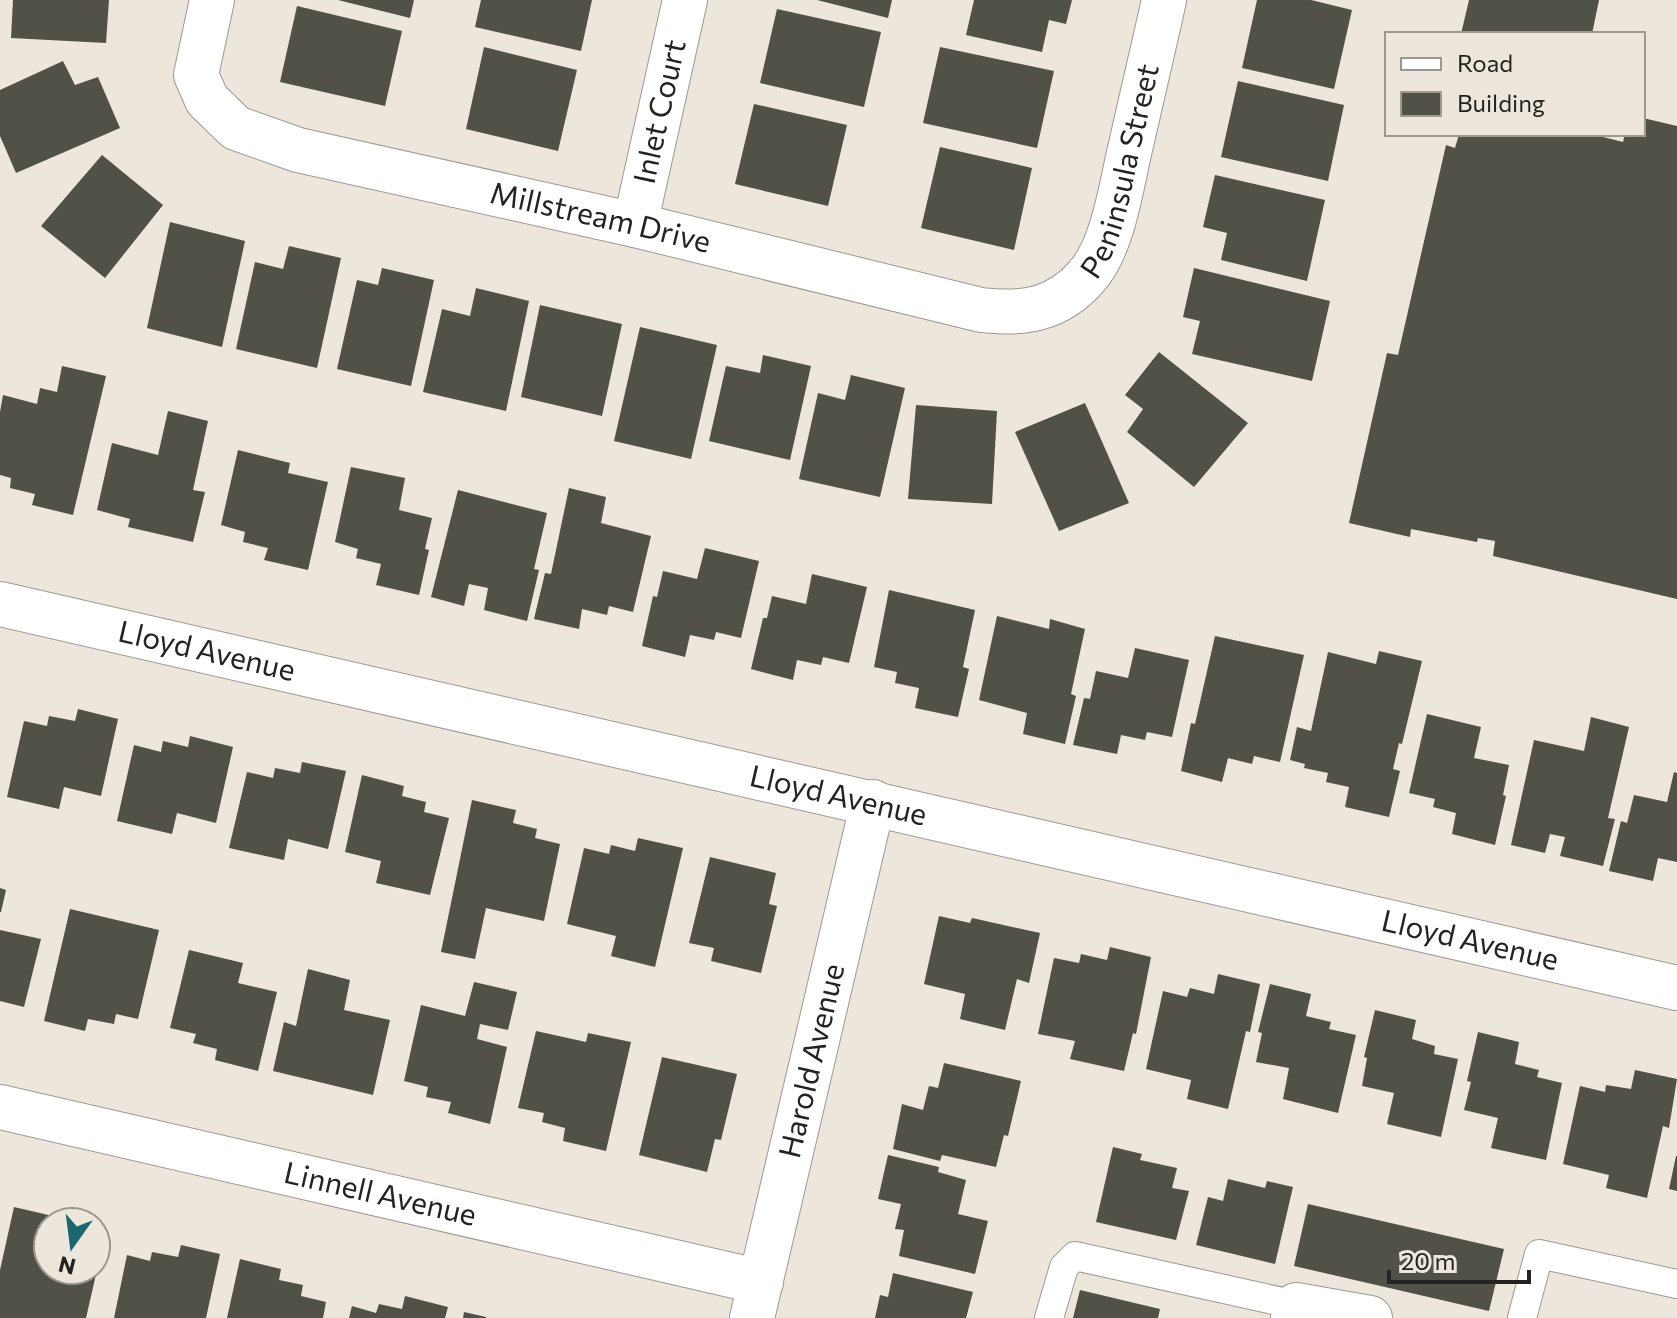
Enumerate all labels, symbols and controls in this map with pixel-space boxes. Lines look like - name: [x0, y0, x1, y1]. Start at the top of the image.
- legend: [1385, 32, 1645, 136]
- street label: Inlet Court: [624, 36, 692, 187]
- text: Road: [1457, 48, 1513, 77]
- street label: Peninsula Street: [1071, 60, 1165, 284]
- text: Building: [1457, 88, 1545, 117]
- street label: Millstream Drive: [487, 172, 715, 259]
- street label: Lloyd Avenue: [115, 611, 299, 687]
- street label: Lloyd Avenue: [747, 755, 931, 832]
- street label: Lloyd Avenue: [1378, 900, 1563, 976]
- street label: Harold Avenue: [769, 960, 850, 1161]
- street label: Linnell Avenue: [281, 1152, 480, 1232]
- north arrow: [32, 1206, 112, 1286]
- scale bar: [1389, 1234, 1529, 1284]
- text: 20 m: [1401, 1246, 1455, 1275]
- text: N: [56, 1251, 78, 1281]

